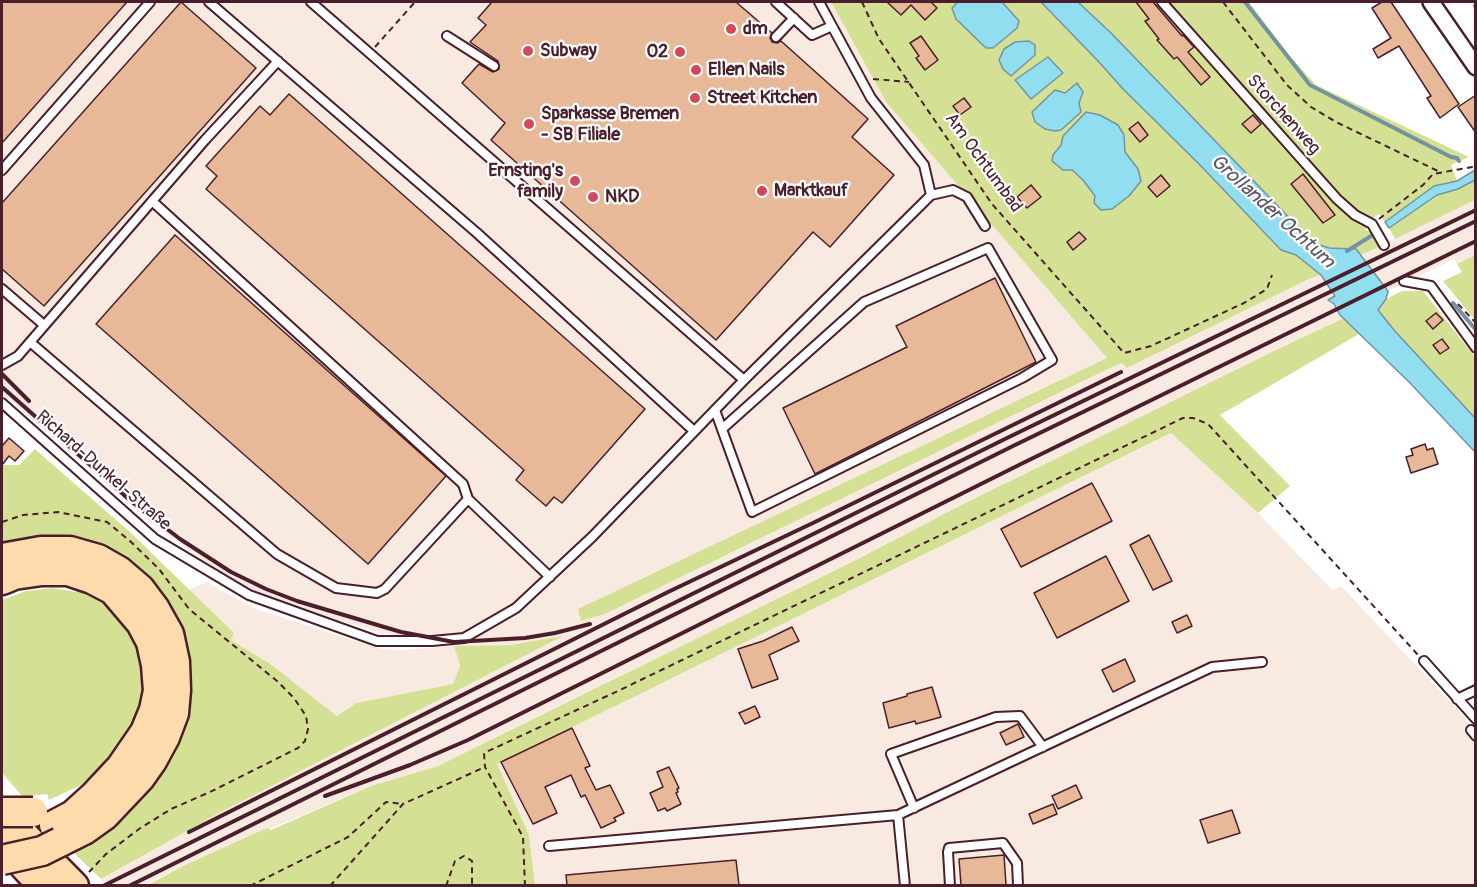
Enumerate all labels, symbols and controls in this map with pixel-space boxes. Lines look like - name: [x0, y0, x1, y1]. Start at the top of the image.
- place label: dm: [743, 18, 768, 40]
- marker: dm: [724, 22, 738, 36]
- place label: Subway: [540, 40, 597, 62]
- place label: O2: [647, 41, 668, 63]
- marker: Subway: [521, 44, 535, 58]
- marker: O2: [673, 45, 687, 59]
- place label: Ellen Nails: [708, 59, 785, 81]
- marker: Ellen Nails: [689, 63, 703, 77]
- street label: Storchenweg: [1241, 71, 1325, 159]
- place label: Street Kitchen: [707, 87, 817, 109]
- marker: Street Kitchen: [688, 91, 702, 105]
- place label: Sparkasse Bremen - SB Filiale: [541, 103, 679, 146]
- street label: Am Ochtumbad: [940, 109, 1026, 217]
- marker: Sparkasse Bremen - SB Filiale: [522, 117, 536, 131]
- water label: Grollander Ochtum: [1205, 150, 1339, 274]
- place label: Ernsting's family: [488, 160, 563, 202]
- marker: Ernsting's family: [568, 174, 582, 188]
- place label: Marktkauf: [774, 180, 848, 202]
- marker: Marktkauf: [755, 184, 769, 198]
- place label: NKD: [605, 186, 639, 208]
- marker: NKD: [586, 190, 600, 204]
- street label: Richard-Dunkel-Straße: [31, 406, 175, 536]

